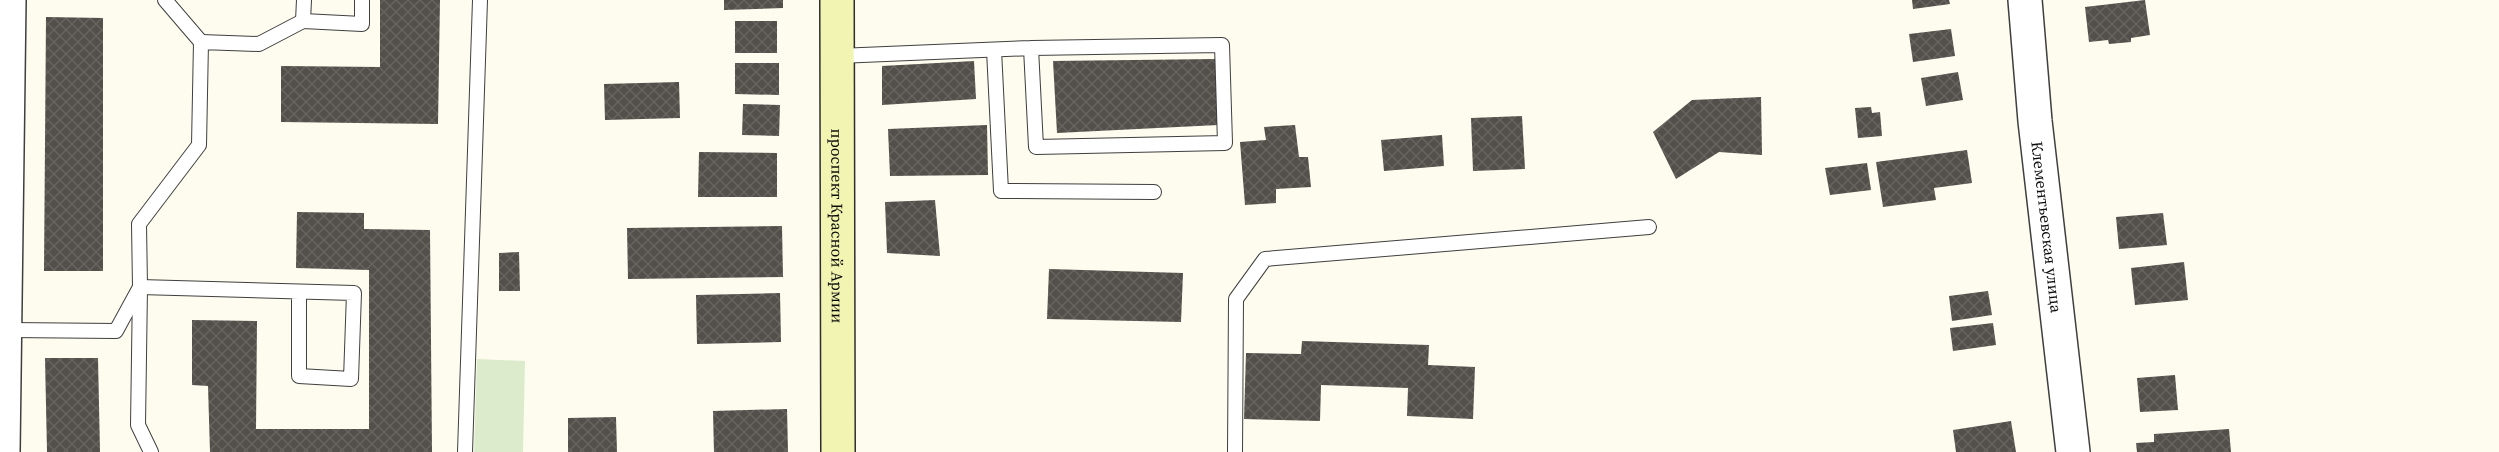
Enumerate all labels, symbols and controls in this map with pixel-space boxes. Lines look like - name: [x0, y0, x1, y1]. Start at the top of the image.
- street label: проспект Красной Армии: [826, 129, 849, 323]
- street label: Клементьевская улица: [2026, 140, 2068, 315]

